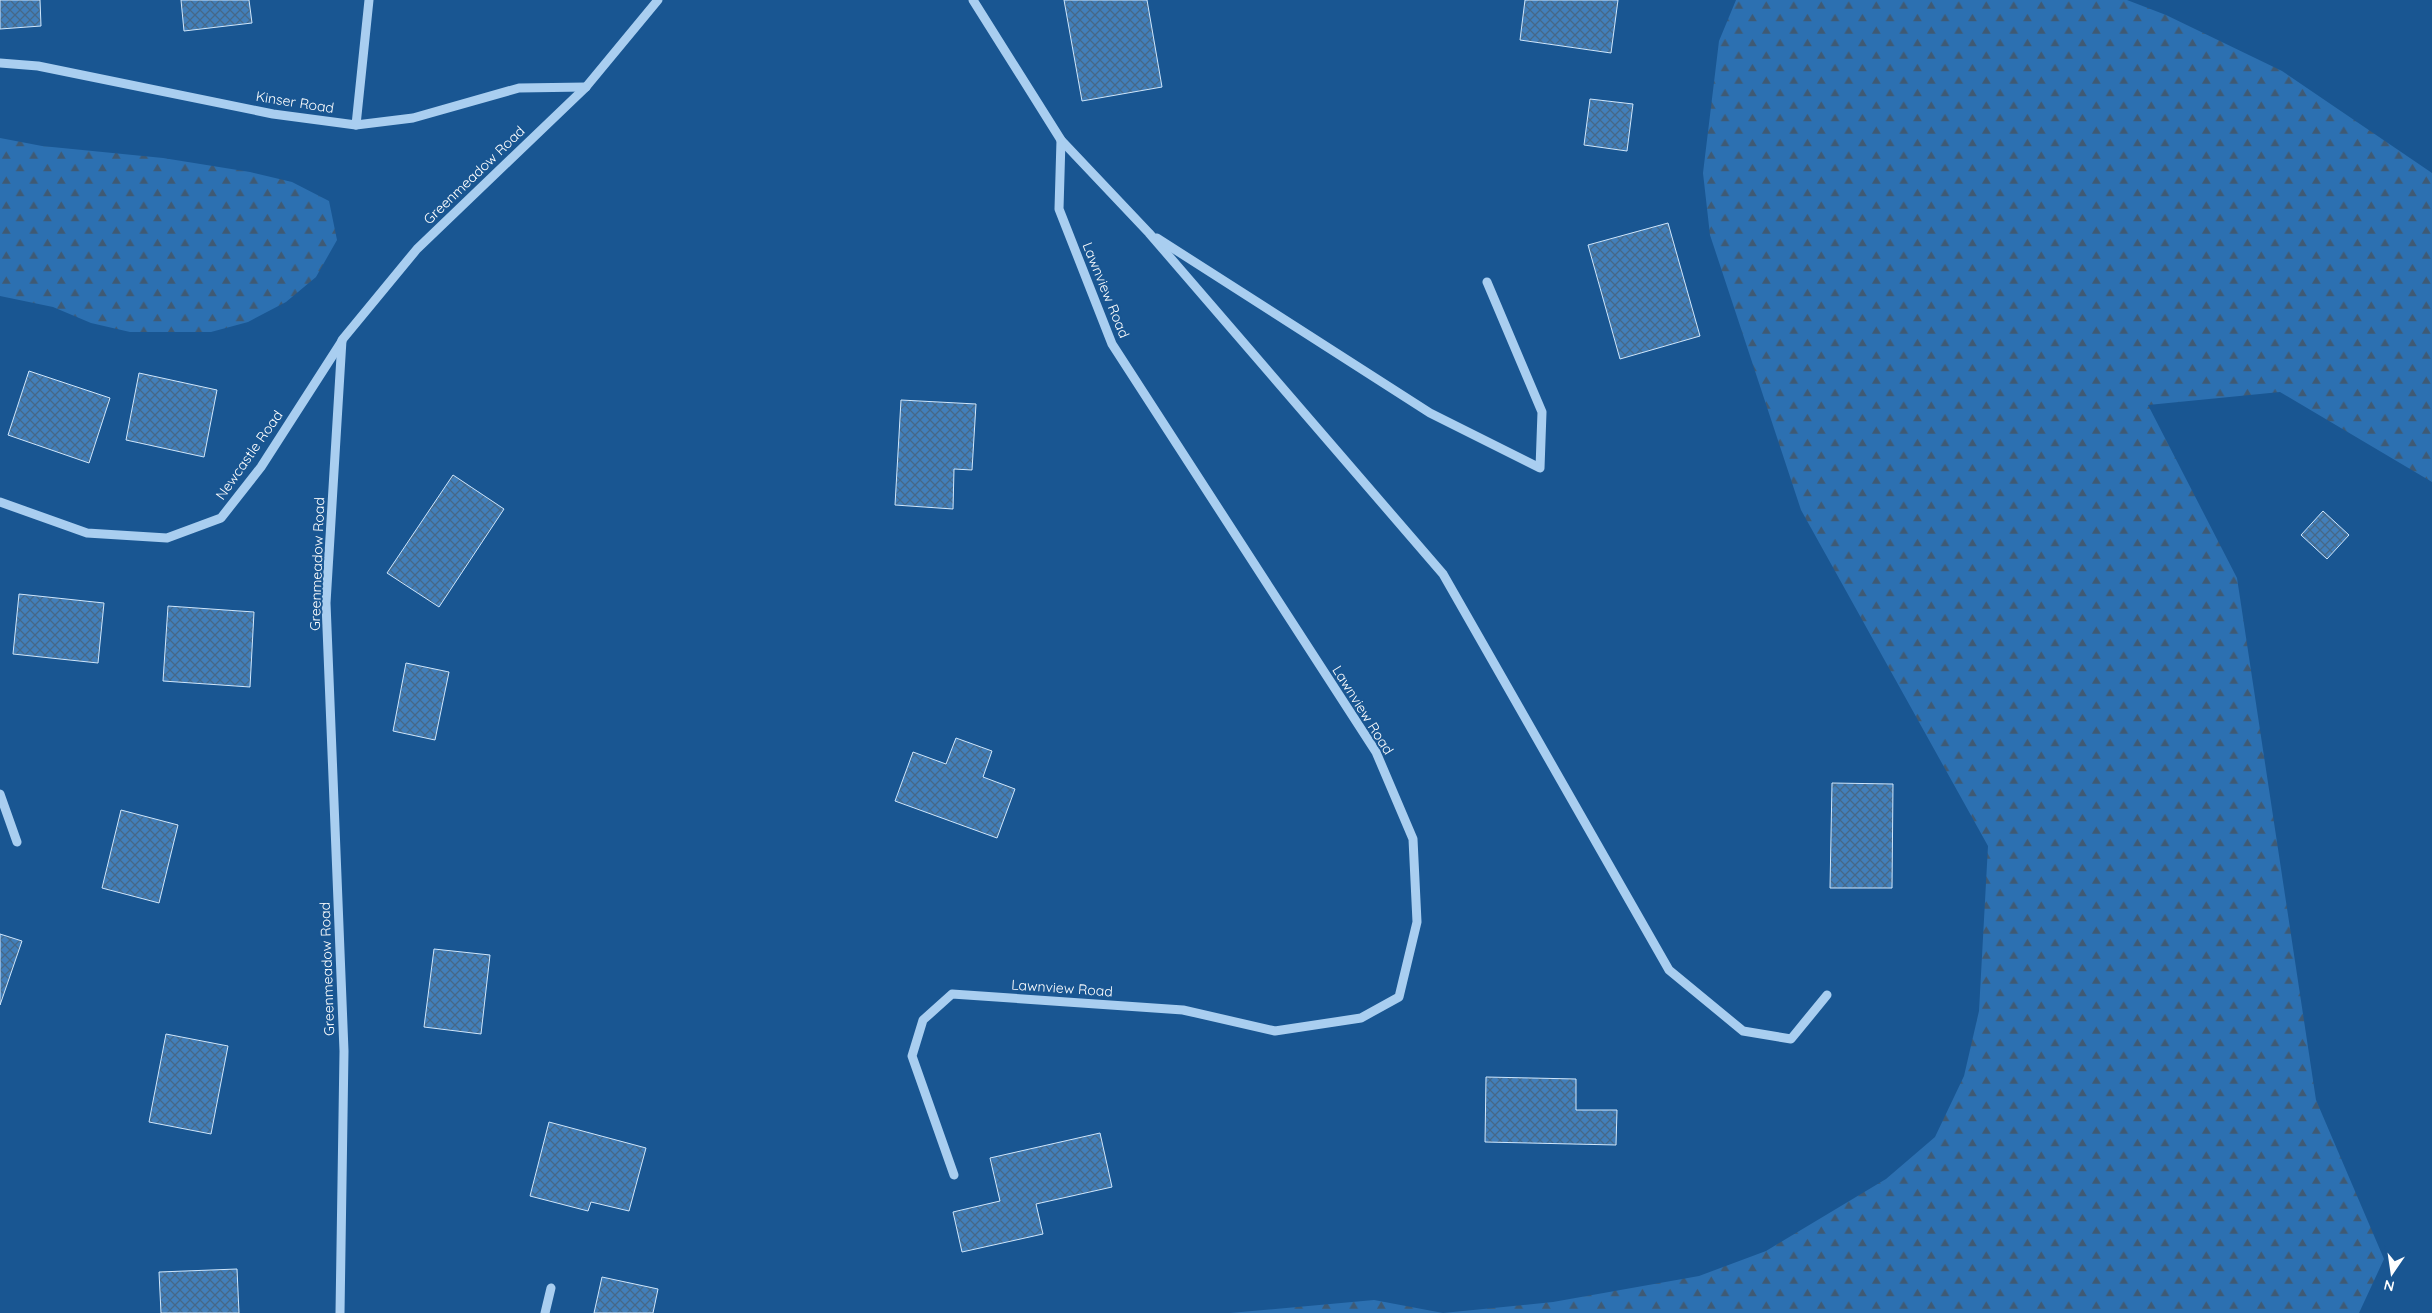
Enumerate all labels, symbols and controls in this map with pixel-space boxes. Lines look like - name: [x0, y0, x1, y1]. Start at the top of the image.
- street label: Kinser Road: [255, 87, 335, 117]
- street label: Greenmeadow Road: [420, 122, 528, 228]
- street label: Lawnview Road: [1079, 239, 1133, 341]
- street label: Newcastle Road: [211, 407, 287, 503]
- street label: Greenmeadow Road: [306, 497, 328, 631]
- street label: Lawnview Road: [1328, 662, 1398, 758]
- street label: Greenmeadow Road: [316, 902, 338, 1036]
- street label: Lawnview Road: [1011, 975, 1113, 1001]
- north arrow: [2367, 1248, 2417, 1298]
- text: N: [2382, 1276, 2396, 1296]

